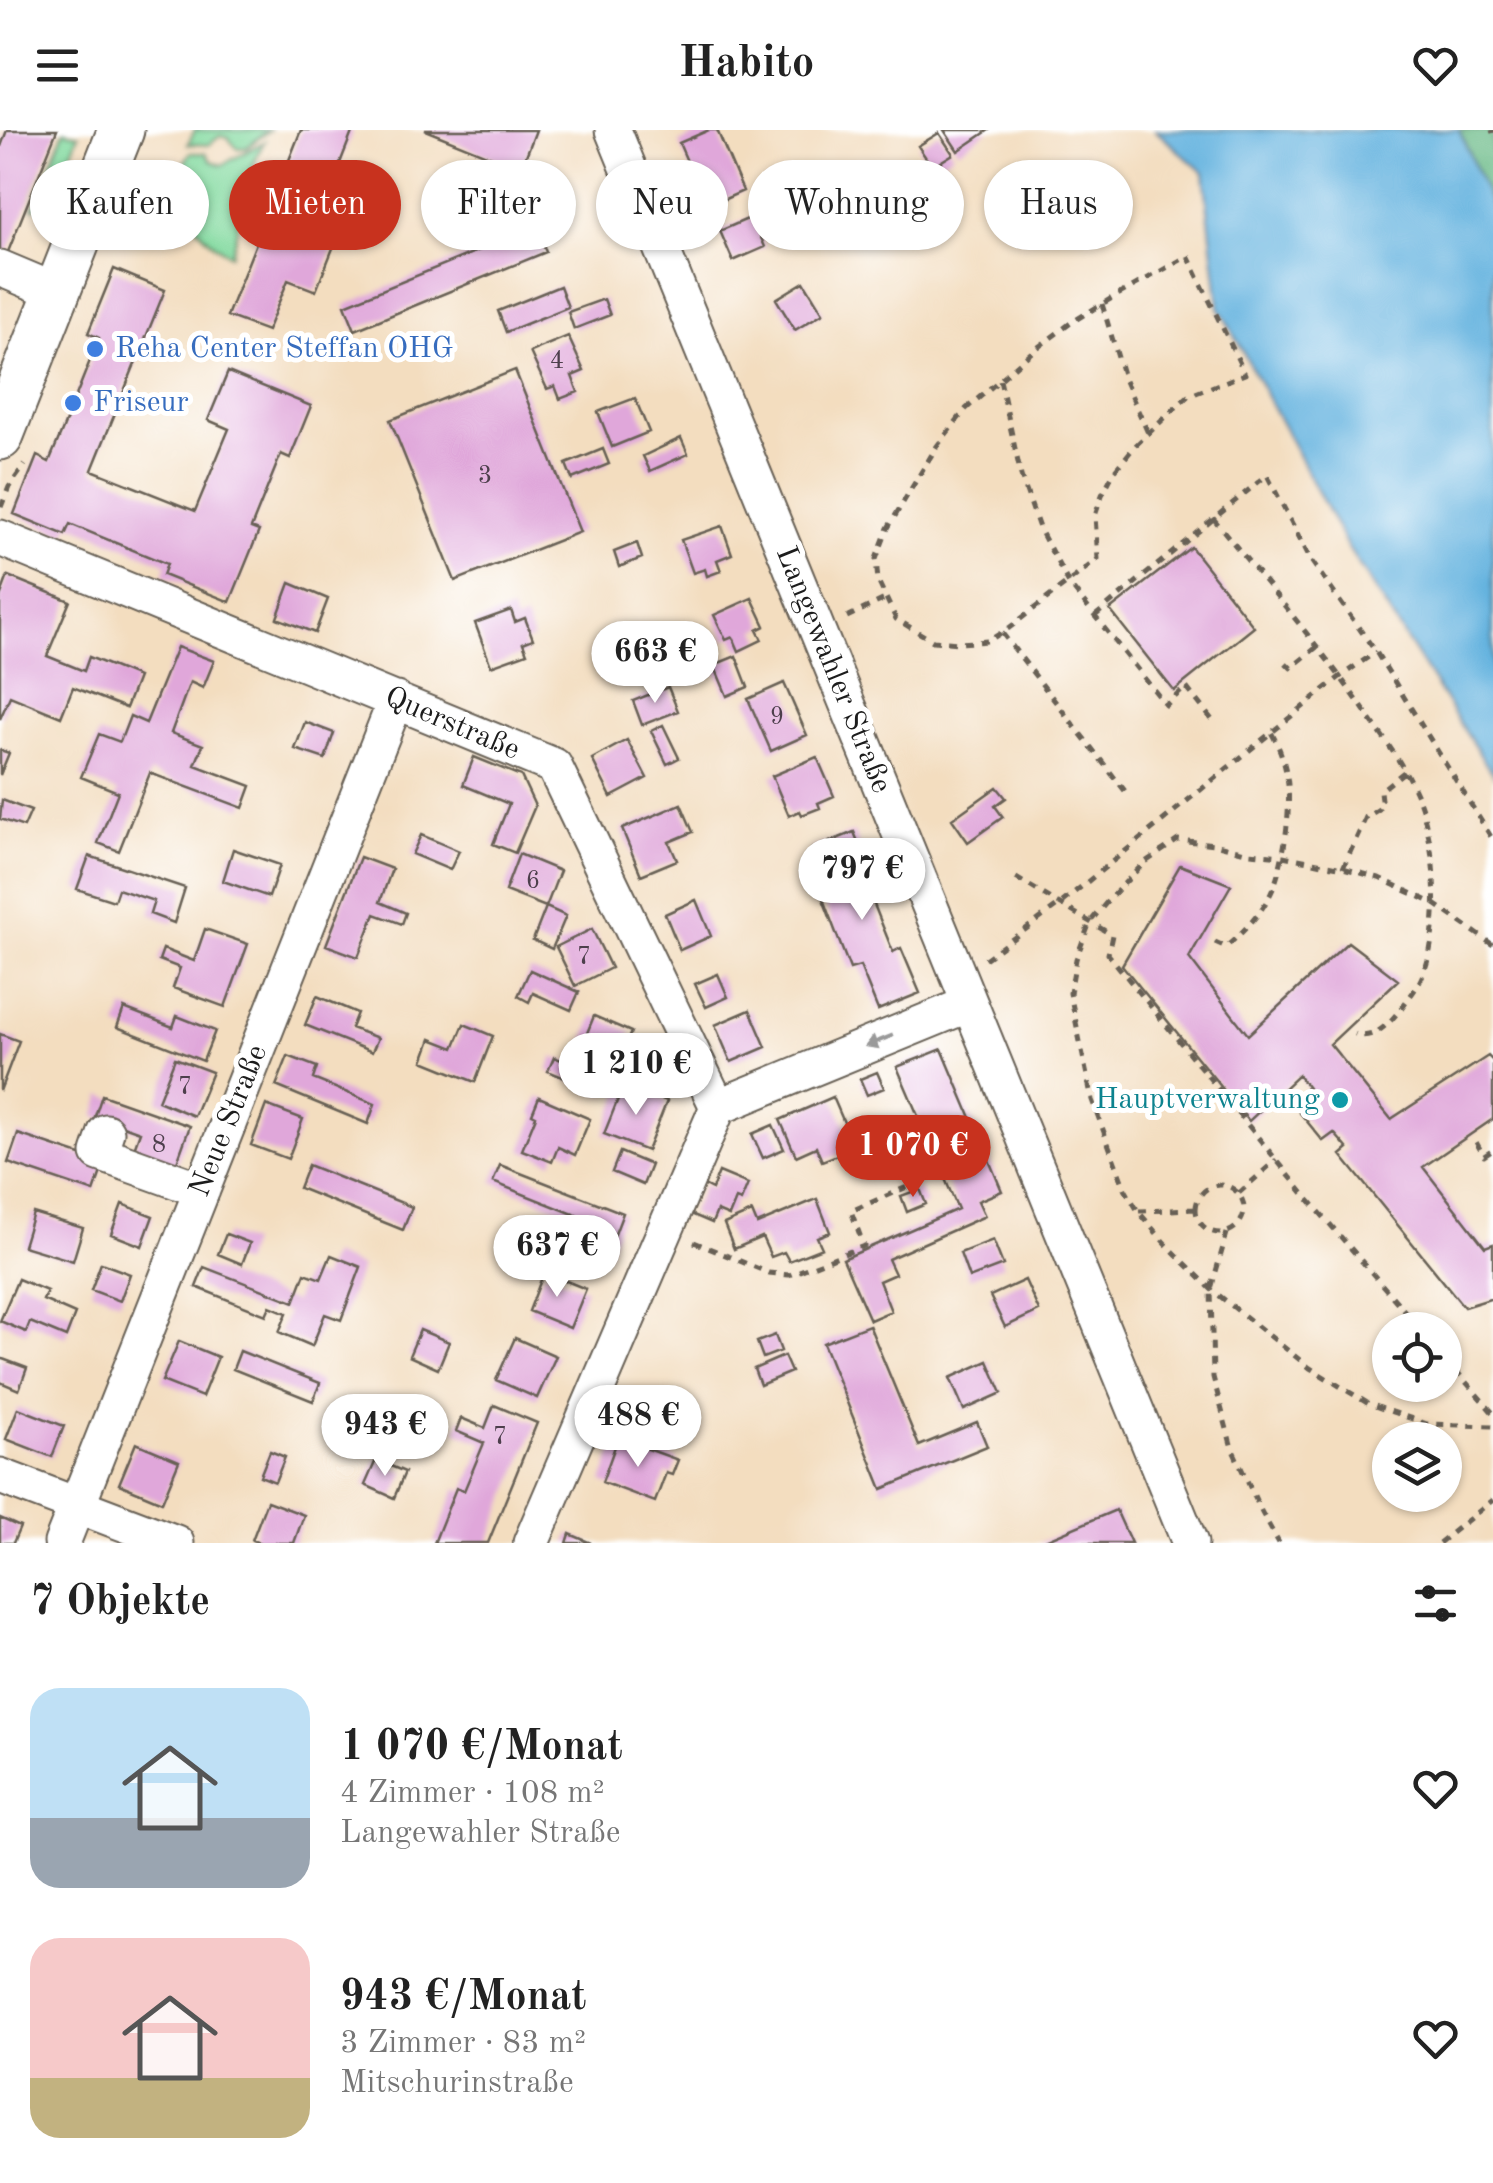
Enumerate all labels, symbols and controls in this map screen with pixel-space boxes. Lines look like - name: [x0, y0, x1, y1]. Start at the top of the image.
- icon: menu: [30, 38, 85, 93]
- icon: heart: [1408, 38, 1463, 93]
- text: Habito: [678, 42, 815, 87]
- chip: Kaufen: [30, 160, 209, 250]
- chip: Mieten: [229, 160, 401, 250]
- chip: Filter: [421, 160, 576, 250]
- chip: Neu: [596, 160, 728, 250]
- chip: Wohnung: [748, 160, 964, 250]
- chip: Haus: [984, 160, 1133, 250]
- place label: Reha Center Steffan OHG: [115, 334, 453, 364]
- marker: Reha Center Steffan OHG: [84, 338, 106, 360]
- house number: 4: [550, 349, 564, 374]
- place label: Friseur: [93, 388, 189, 418]
- marker: Friseur: [62, 392, 84, 414]
- house number: 3: [478, 464, 492, 489]
- street label: Langewahler Straße: [770, 542, 896, 798]
- pin: 663 €: [585, 621, 725, 706]
- text: 663 €: [613, 637, 697, 669]
- street label: Querstraße: [380, 682, 524, 766]
- house number: 9: [770, 705, 784, 730]
- pin: 797 €: [792, 838, 932, 923]
- text: 797 €: [820, 854, 904, 886]
- house number: 6: [526, 869, 540, 894]
- house number: 7: [577, 945, 591, 970]
- pin: 1 210 €: [544, 1033, 728, 1118]
- one-way arrow: [864, 1033, 894, 1049]
- street label: Neue Straße: [185, 1041, 273, 1201]
- text: 1 210 €: [581, 1049, 691, 1081]
- house number: 7: [178, 1075, 192, 1100]
- place label: Hauptverwaltung: [1095, 1085, 1320, 1115]
- marker: Hauptverwaltung: [1329, 1089, 1351, 1111]
- pin: 1 070 €: [821, 1115, 1005, 1200]
- text: 1 070 €: [858, 1131, 968, 1163]
- house number: 8: [152, 1133, 166, 1158]
- pin: 637 €: [487, 1215, 627, 1300]
- text: 637 €: [515, 1231, 599, 1263]
- map controls: [1372, 1312, 1462, 1512]
- button: locate: [1372, 1312, 1462, 1402]
- pin: 488 €: [568, 1385, 708, 1470]
- pin: 943 €: [315, 1394, 455, 1479]
- text: 488 €: [596, 1401, 680, 1433]
- text: 943 €: [343, 1410, 427, 1442]
- button: layers: [1372, 1422, 1462, 1512]
- house number: 7: [493, 1425, 507, 1450]
- icon: filters: [1408, 1576, 1463, 1631]
- text: 7 Objekte: [30, 1582, 210, 1624]
- text: 1 070 €/Monat: [340, 1727, 623, 1769]
- icon: home: [110, 1728, 230, 1848]
- icon: heart: [1408, 1761, 1463, 1816]
- text: 4 Zimmer · 108 m²: [340, 1778, 605, 1810]
- text: Langewahler Straße: [340, 1818, 621, 1850]
- text: 943 €/Monat: [340, 1977, 587, 2019]
- icon: home: [110, 1978, 230, 2098]
- icon: heart: [1408, 2011, 1463, 2066]
- text: 3 Zimmer · 83 m²: [340, 2028, 586, 2060]
- text: Mitschurinstraße: [340, 2068, 574, 2100]

